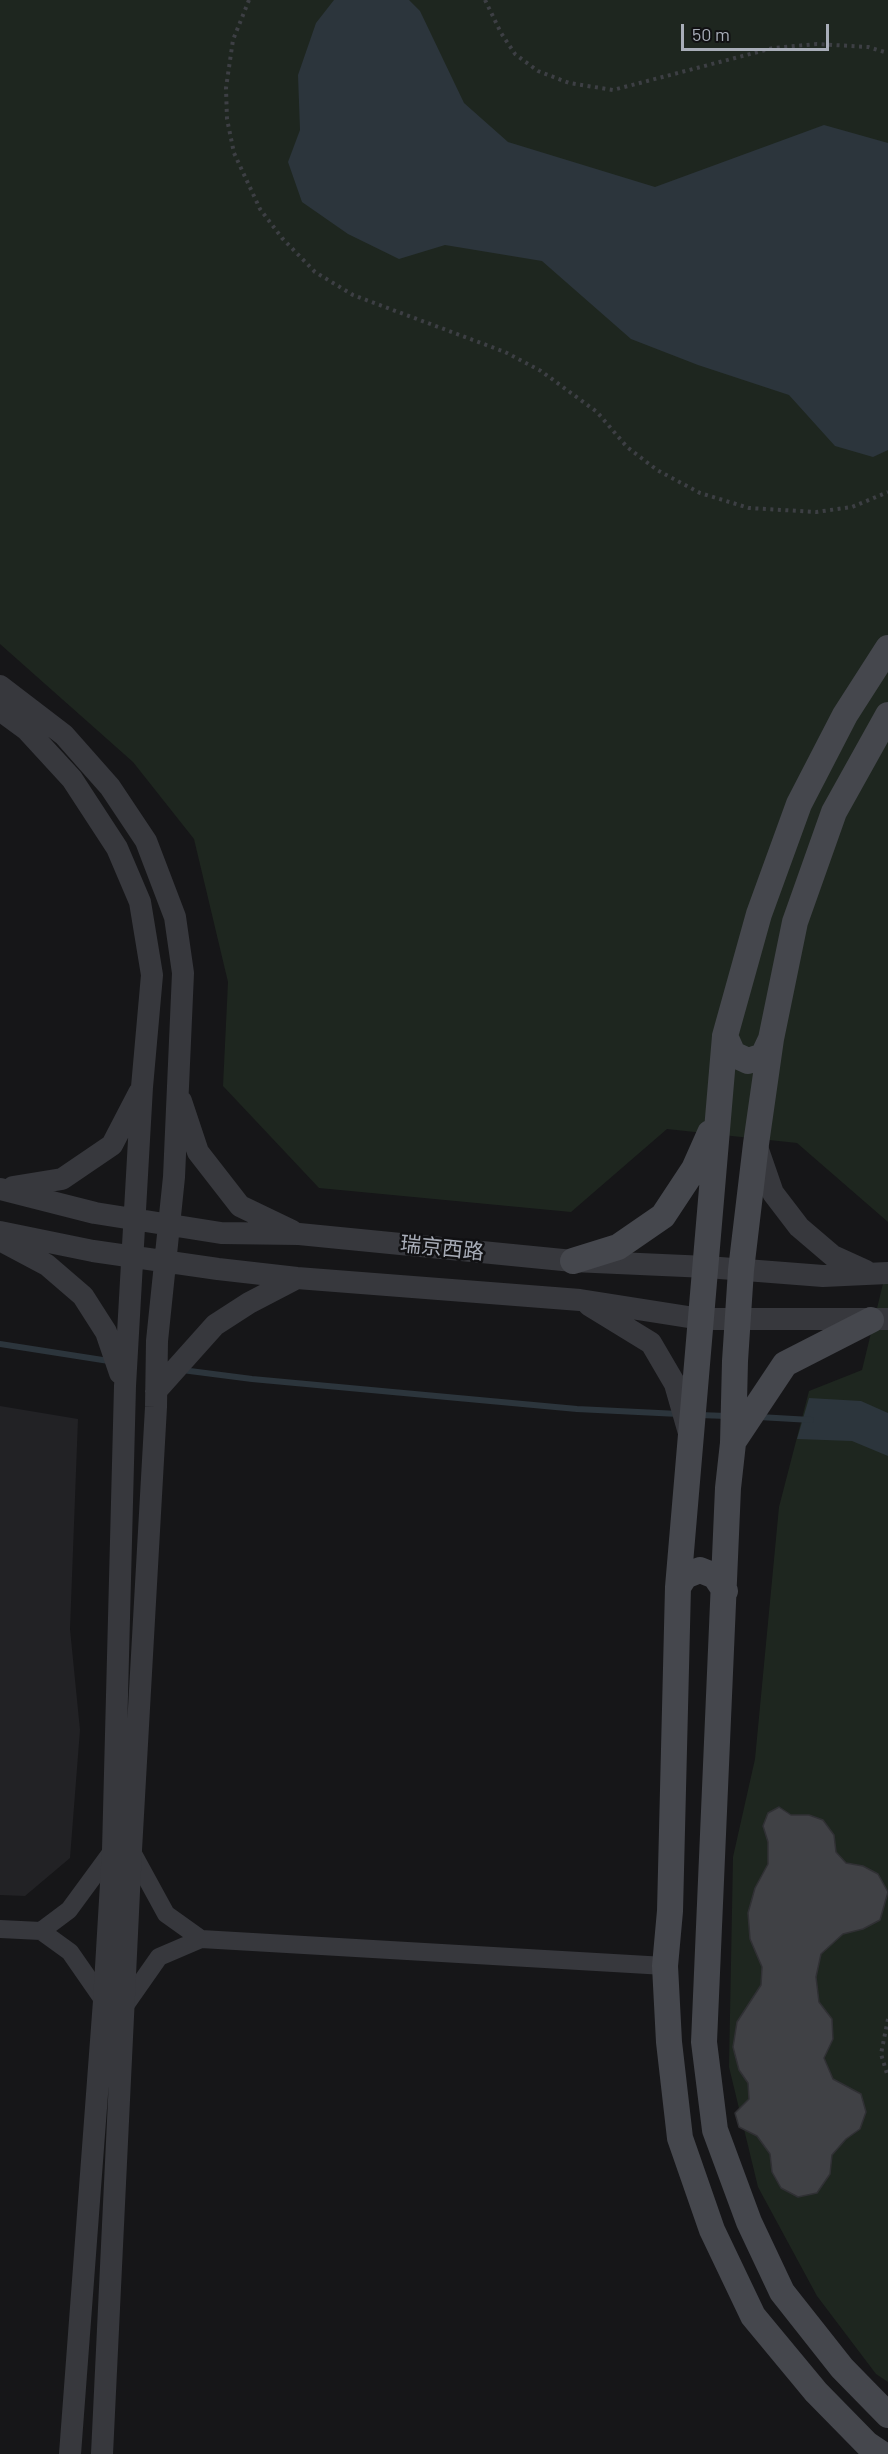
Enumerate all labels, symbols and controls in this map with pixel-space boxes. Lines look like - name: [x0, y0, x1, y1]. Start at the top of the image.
- scale bar: [684, 12, 832, 50]
- text: 50 m: [692, 23, 730, 45]
- street label: 瑞京西路: [399, 1231, 485, 1265]

